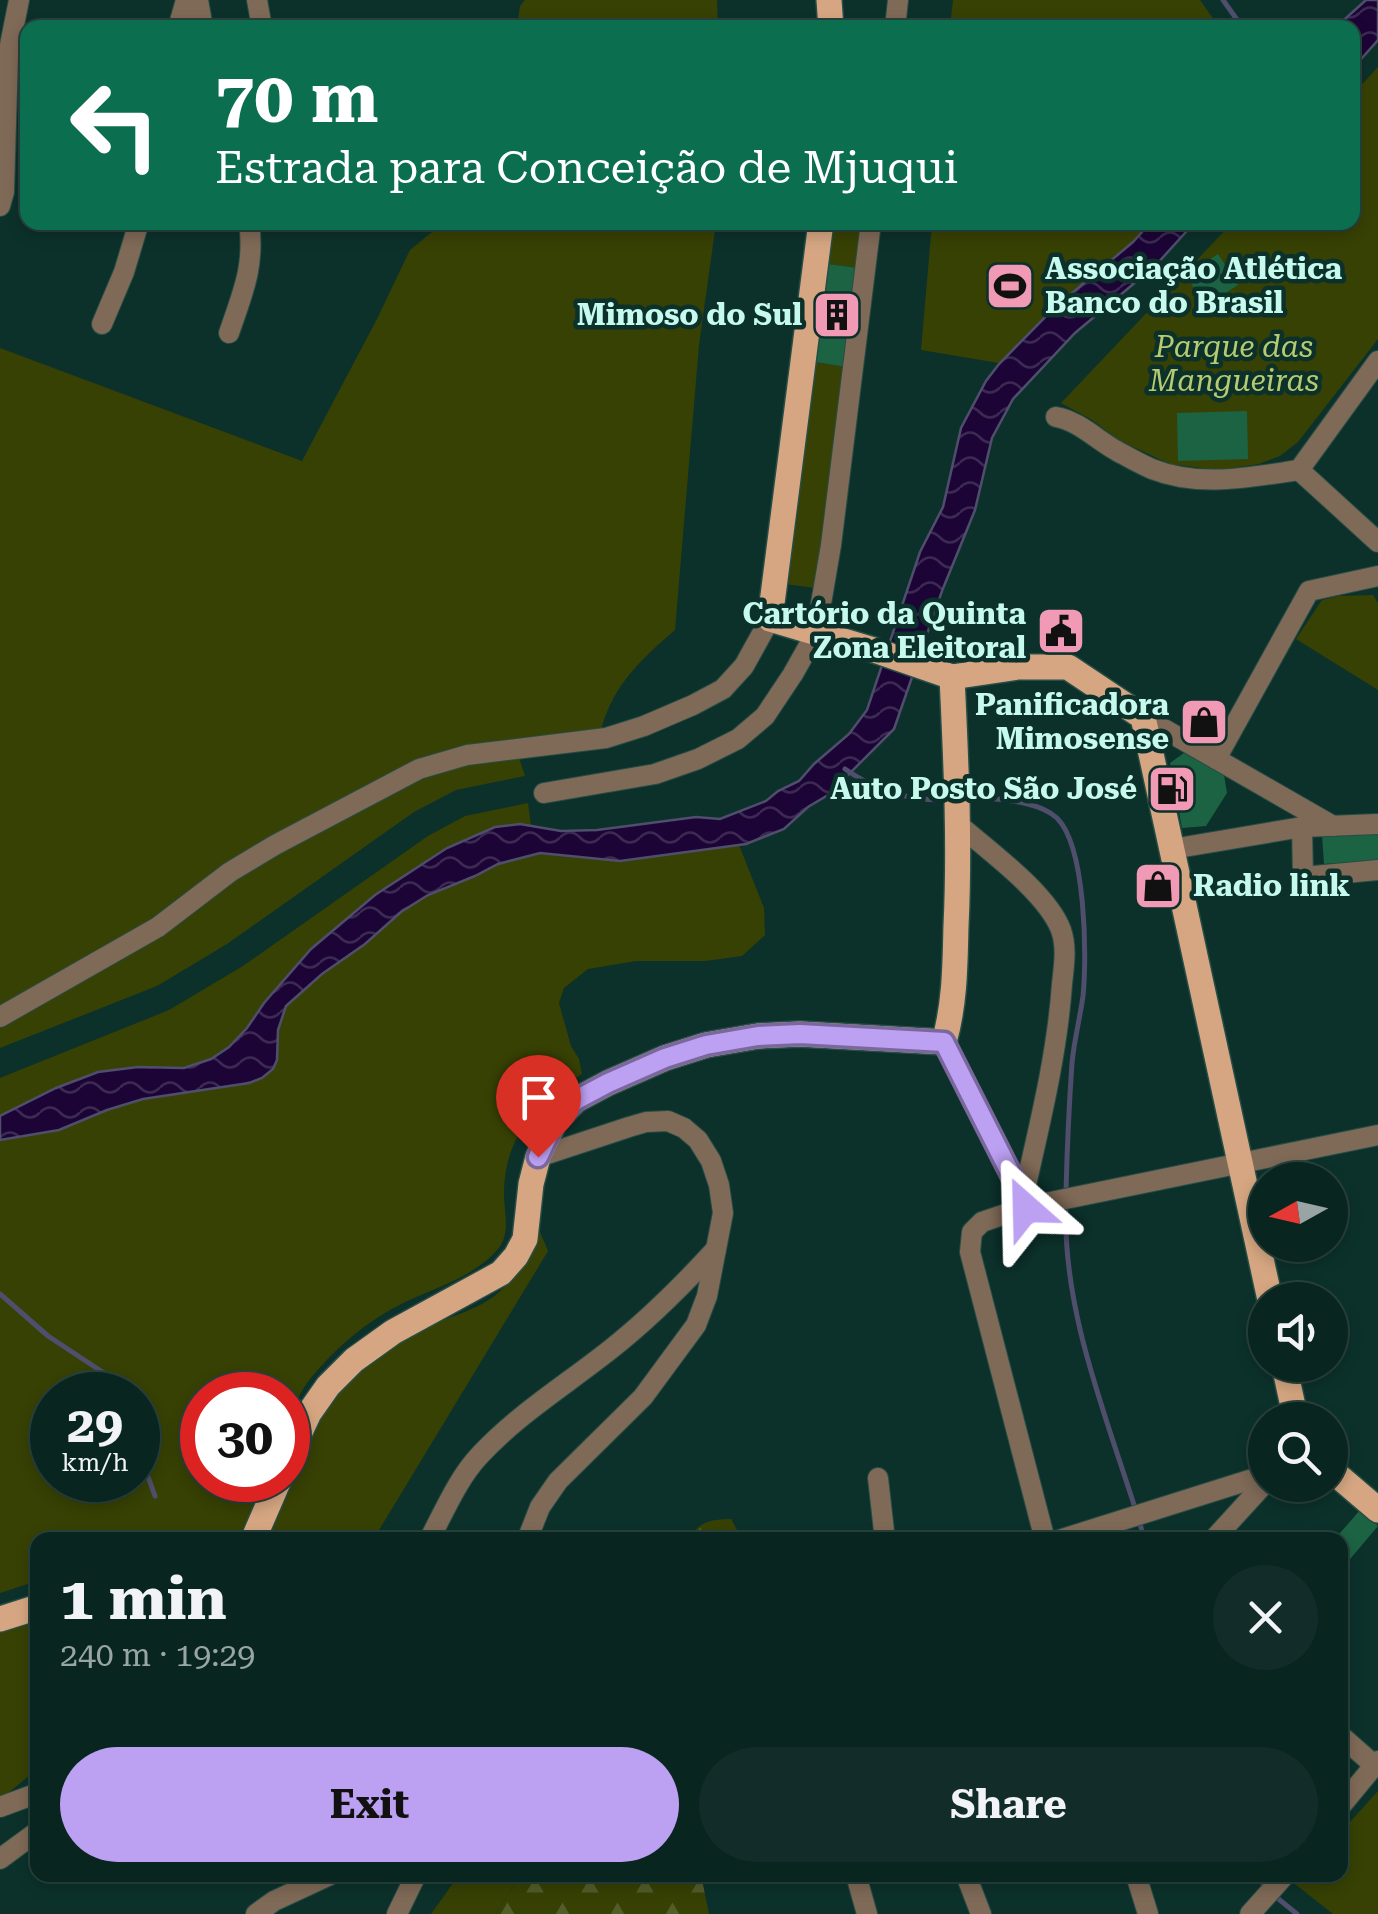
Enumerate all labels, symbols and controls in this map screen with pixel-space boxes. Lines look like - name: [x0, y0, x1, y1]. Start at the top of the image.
- text: 70 m: [215, 57, 379, 139]
- icon: left: [50, 60, 180, 190]
- text: Estrada para Conceição de Mjuqui: [215, 141, 958, 194]
- place label: Associação Atlética Banco do Brasil: [1045, 251, 1342, 320]
- sports icon: Associação Atlética Banco do Brasil: [984, 260, 1036, 312]
- building icon: Mimoso do Sul: [811, 289, 863, 341]
- place label: Mimoso do Sul: [577, 297, 802, 332]
- park label: Parque das Mangueiras: [1148, 329, 1319, 398]
- place label: Cartório da Quinta Zona Eleitoral: [742, 596, 1026, 665]
- public building icon: Cartório da Quinta Zona Eleitoral: [1035, 605, 1087, 657]
- place label: Panificadora Mimosense: [975, 687, 1169, 756]
- shop icon: Panificadora Mimosense: [1178, 696, 1230, 748]
- fuel station icon: Auto Posto São José: [1146, 763, 1198, 815]
- place label: Auto Posto São José: [830, 771, 1137, 806]
- shop icon: Radio link: [1132, 860, 1184, 912]
- place label: Radio link: [1193, 868, 1350, 903]
- pin: [496, 1055, 581, 1158]
- icon: arrive: [511, 1070, 566, 1125]
- position arrow: [974, 1156, 1078, 1260]
- north arrow: [1248, 1162, 1348, 1262]
- map controls: [1248, 1162, 1348, 1502]
- button: sound: [1248, 1282, 1348, 1382]
- speed limit sign: 30: [180, 1372, 310, 1502]
- text: 29: [67, 1396, 123, 1454]
- button: search: [1248, 1402, 1348, 1502]
- text: km/h: [62, 1448, 128, 1477]
- text: 1 min: [60, 1563, 227, 1634]
- button: close: [1213, 1565, 1318, 1670]
- text: 240 m · 19:29: [60, 1636, 255, 1674]
- button: Exit: [60, 1747, 679, 1862]
- button: Share: [699, 1747, 1318, 1862]

